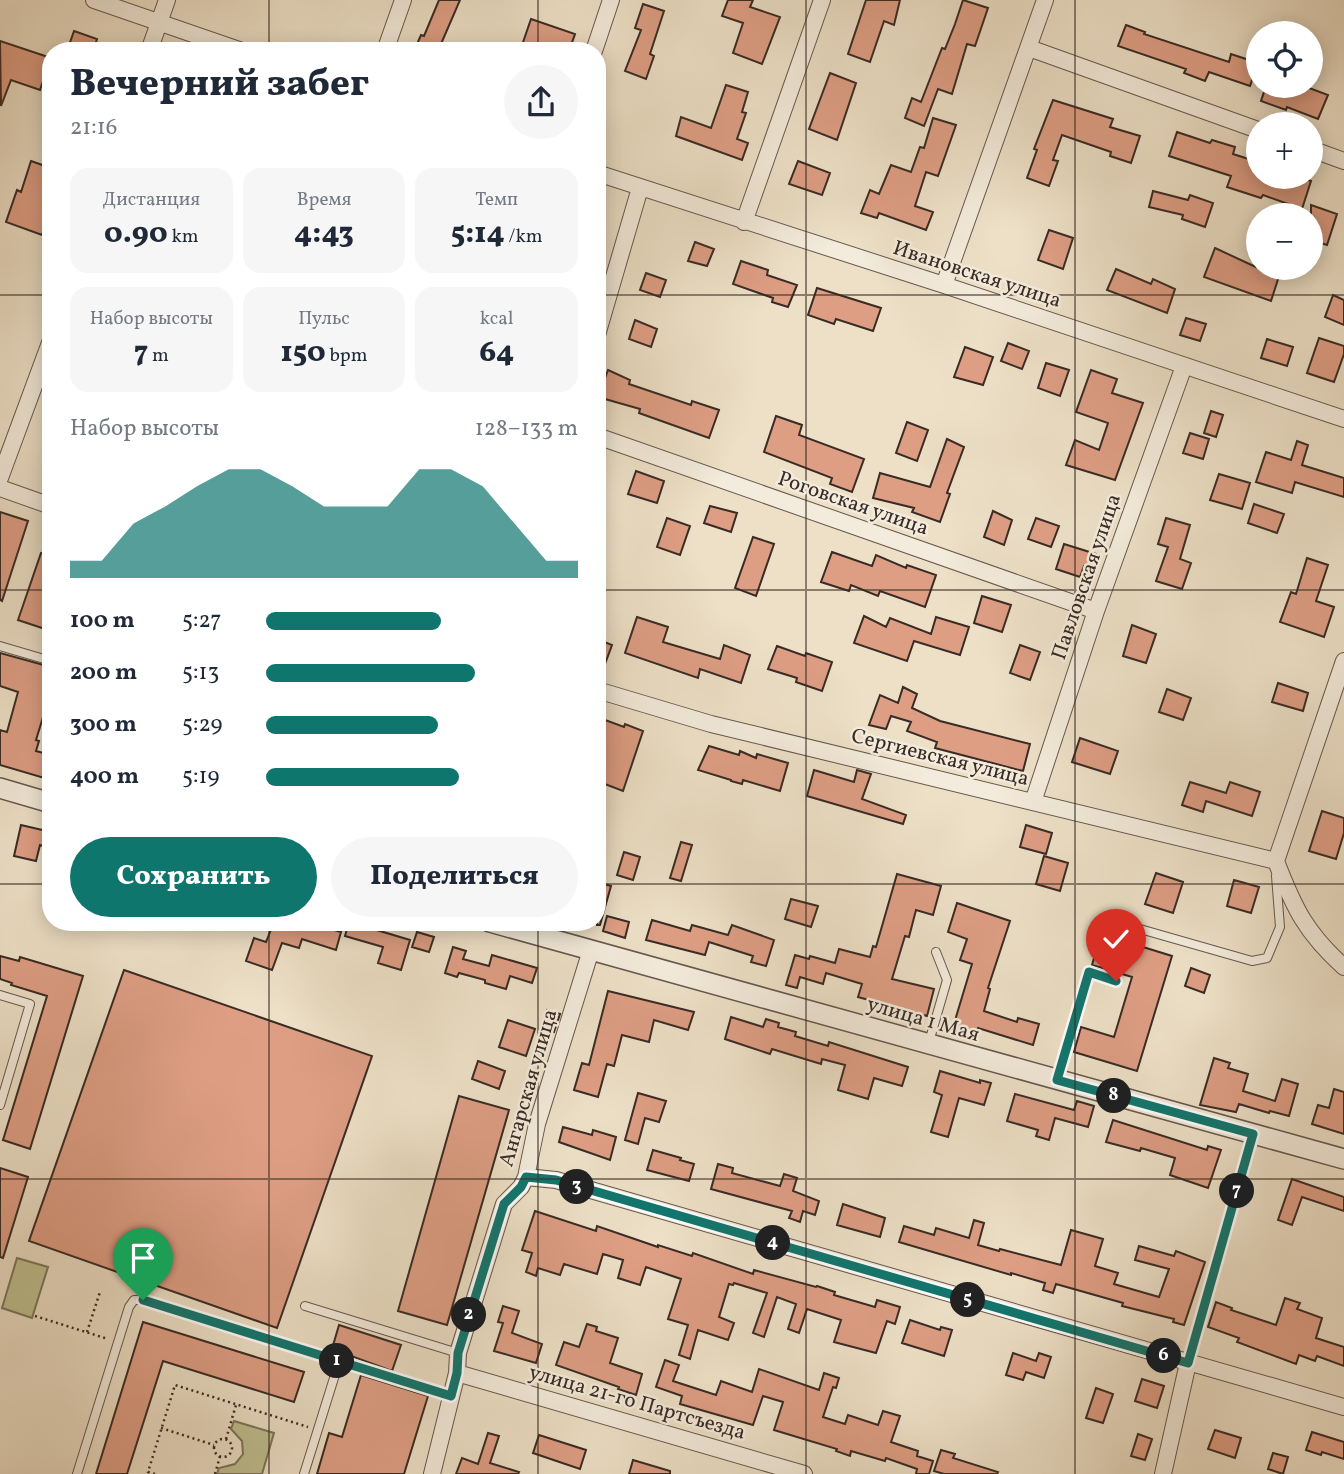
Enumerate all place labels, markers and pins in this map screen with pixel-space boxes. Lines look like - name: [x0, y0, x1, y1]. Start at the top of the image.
- pin: [1086, 909, 1146, 981]
- pin: 8: [1096, 1078, 1132, 1114]
- pin: 3: [560, 1170, 594, 1204]
- pin: 7: [1220, 1174, 1254, 1208]
- pin: 4: [756, 1226, 790, 1260]
- pin: [113, 1228, 173, 1300]
- pin: 5: [950, 1282, 986, 1318]
- pin: 2: [452, 1298, 486, 1332]
- pin: 6: [1146, 1338, 1182, 1374]
- pin: 1: [320, 1344, 354, 1378]

